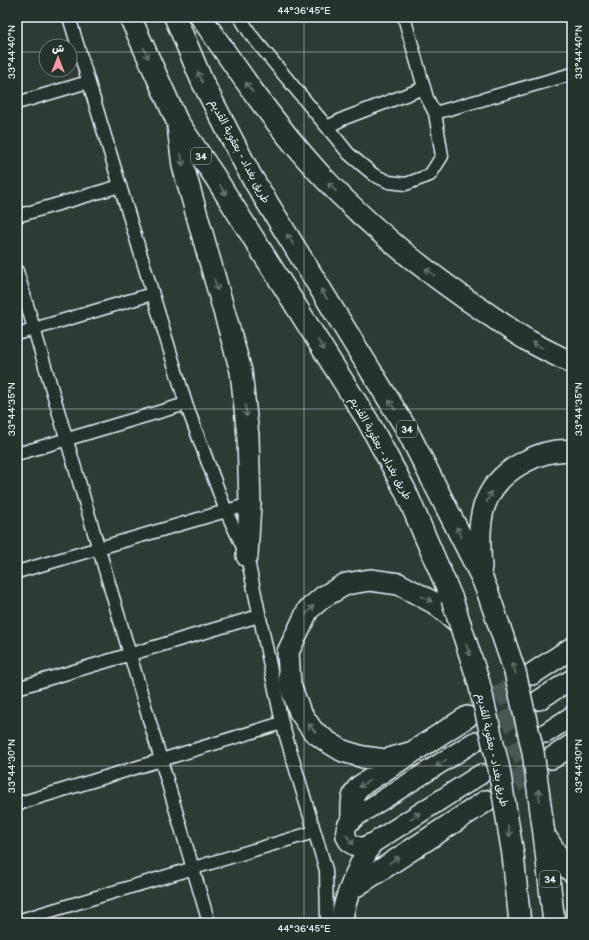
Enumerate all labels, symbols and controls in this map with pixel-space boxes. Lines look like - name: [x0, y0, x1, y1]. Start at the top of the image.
- text: 44°36'45"E: [277, 5, 331, 17]
- text: 33°44'40"N: [6, 25, 18, 79]
- text: 33°44'40"N: [573, 25, 585, 79]
- north arrow: [38, 38, 78, 78]
- text: ش: [52, 42, 64, 55]
- one-way arrow: [143, 46, 150, 58]
- one-way arrow: [196, 71, 203, 83]
- one-way arrow: [245, 81, 253, 92]
- street label: طريق بغداد - بعقوبة القديم: [205, 97, 273, 206]
- road number: 34: [191, 148, 211, 164]
- one-way arrow: [178, 153, 186, 166]
- one-way arrow: [327, 182, 337, 192]
- one-way arrow: [219, 184, 227, 195]
- one-way arrow: [286, 234, 294, 245]
- one-way arrow: [424, 268, 435, 277]
- one-way arrow: [213, 279, 220, 292]
- one-way arrow: [320, 289, 328, 300]
- one-way arrow: [317, 339, 325, 350]
- one-way arrow: [531, 341, 543, 349]
- text: 33°44'35"N: [6, 382, 18, 436]
- text: 33°44'35"N: [573, 382, 585, 436]
- street label: طريق بغداد - بعقوبة القديم: [345, 394, 414, 503]
- one-way arrow: [388, 399, 396, 411]
- one-way arrow: [242, 404, 249, 417]
- road number: 34: [397, 421, 417, 437]
- one-way arrow: [486, 491, 493, 503]
- one-way arrow: [455, 526, 463, 538]
- one-way arrow: [421, 596, 433, 603]
- one-way arrow: [306, 604, 315, 615]
- one-way arrow: [465, 643, 472, 656]
- one-way arrow: [510, 662, 517, 675]
- street label: طريق بغداد - بعقوبة القديم: [472, 692, 511, 809]
- one-way arrow: [308, 723, 317, 733]
- text: 33°44'30"N: [6, 739, 18, 793]
- text: 33°44'30"N: [573, 739, 585, 793]
- one-way arrow: [436, 759, 447, 767]
- one-way arrow: [359, 780, 370, 788]
- one-way arrow: [535, 789, 543, 802]
- one-way arrow: [409, 812, 421, 820]
- one-way arrow: [505, 824, 513, 837]
- one-way arrow: [346, 835, 354, 846]
- one-way arrow: [388, 856, 400, 864]
- road number: 34: [540, 871, 560, 887]
- text: 44°36'45"E: [277, 923, 331, 935]

